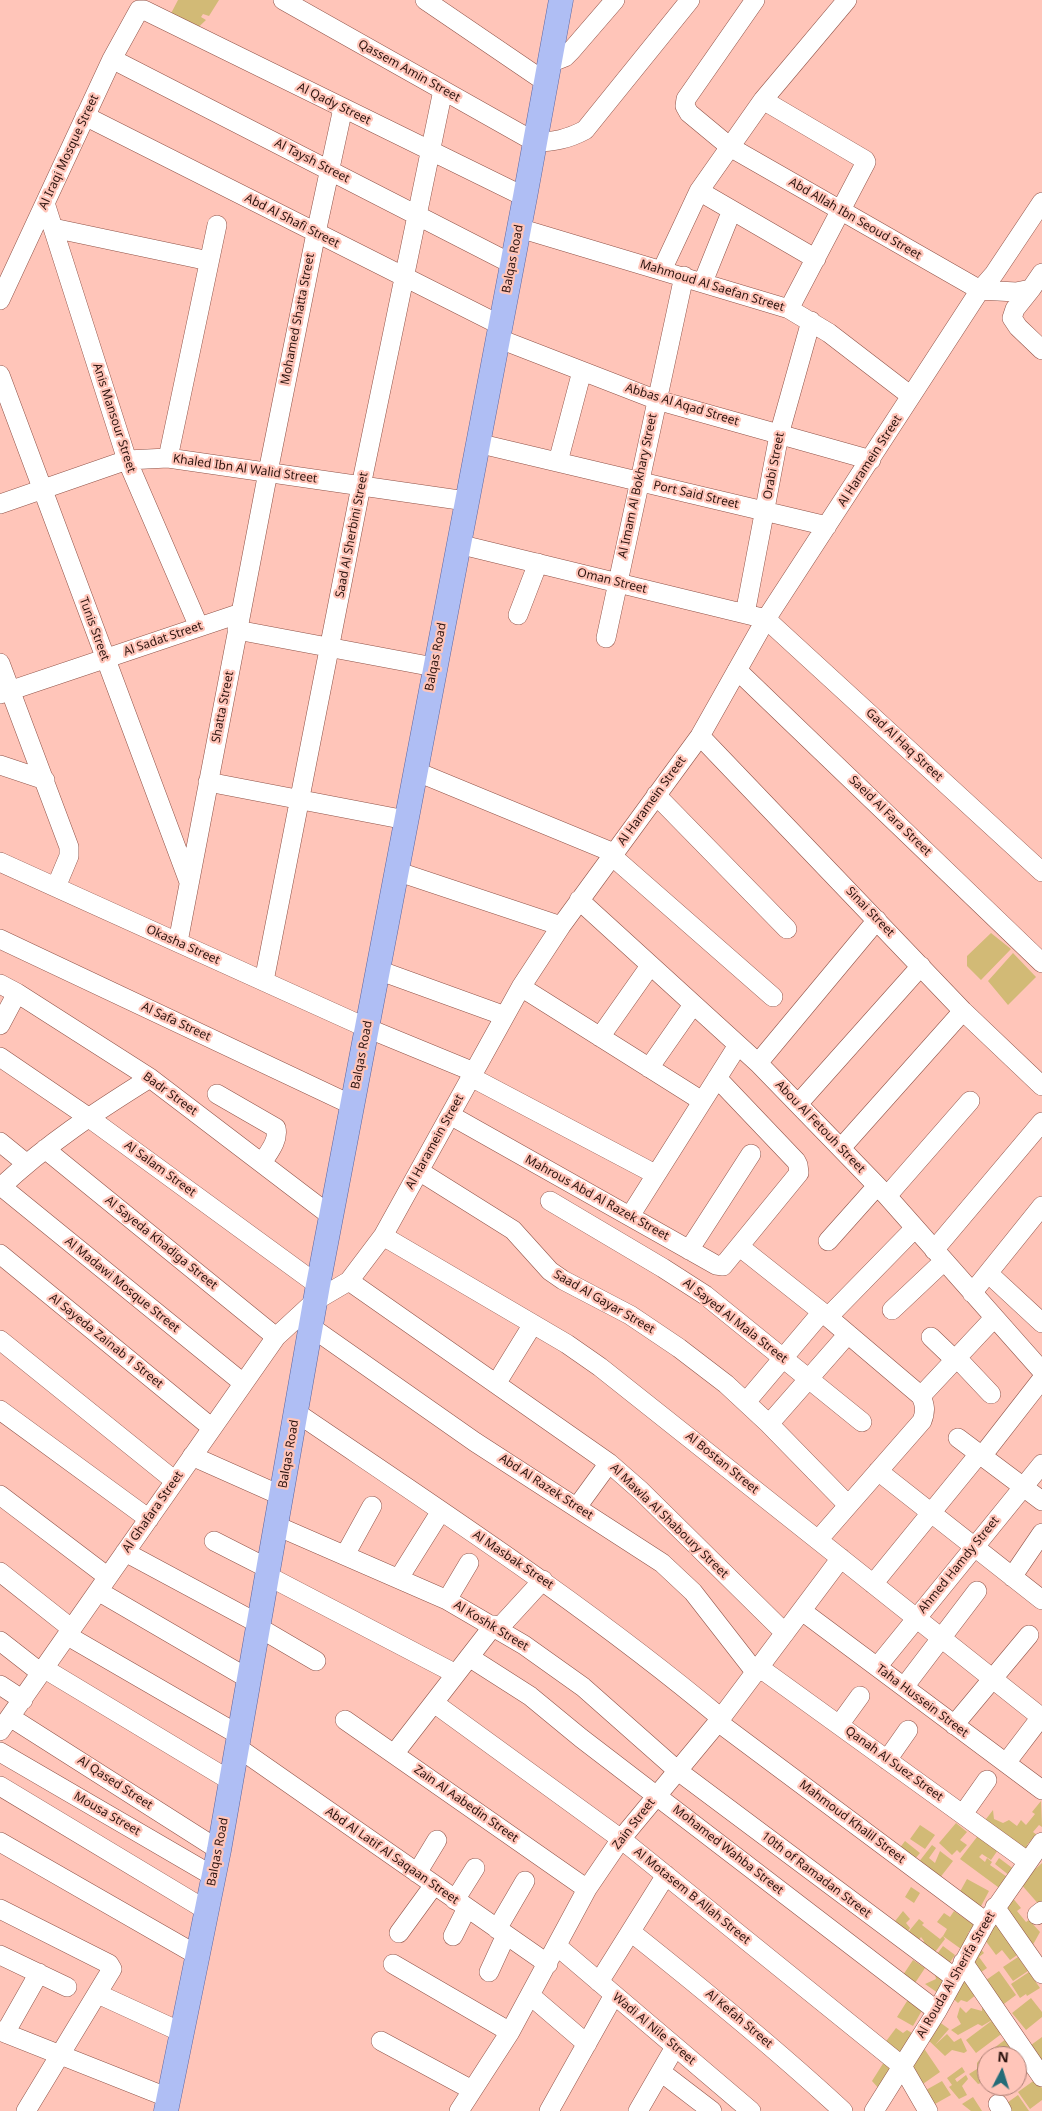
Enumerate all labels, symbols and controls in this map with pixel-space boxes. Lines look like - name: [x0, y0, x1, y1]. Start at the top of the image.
- street label: Qassem Amin Street: [355, 37, 463, 105]
- street label: Al Qady Street: [295, 80, 373, 128]
- street label: Al Iraqi Mosque Street: [36, 92, 102, 212]
- street label: Al Taysh Street: [272, 136, 352, 186]
- street label: Abd Allah Ibn Seoud Street: [786, 175, 924, 263]
- street label: Abd Al Shafi Street: [242, 191, 342, 251]
- street label: Balqas Road: [499, 224, 527, 294]
- street label: Mohamed Shatta Street: [278, 252, 318, 386]
- street label: Mahmoud Al Saefan Street: [638, 257, 786, 315]
- street label: Anis Mansour Street: [90, 362, 138, 474]
- street label: Abbas Al Aqad Street: [624, 381, 740, 429]
- street label: Al Imam Al Bokhary Street: [616, 412, 660, 560]
- street label: Al Haramein Street: [835, 413, 905, 509]
- street label: Orabi Street: [760, 431, 788, 501]
- street label: Khaled Ibn Al Walid Street: [172, 452, 318, 486]
- street label: Saad Al Sherbini Street: [333, 471, 371, 599]
- street label: Port Said Street: [652, 478, 740, 512]
- street label: Oman Street: [576, 565, 648, 597]
- street label: Tunis Street: [76, 595, 112, 663]
- street label: Al Sadat Street: [122, 619, 204, 659]
- street label: Balqas Road: [422, 622, 450, 692]
- street label: Shatta Street: [209, 670, 237, 744]
- street label: Gad Al Haq Street: [863, 706, 945, 784]
- street label: Al Haramein Street: [615, 754, 689, 848]
- street label: Saeid Al Fara Street: [846, 773, 934, 859]
- street label: Sinai Street: [843, 884, 897, 940]
- street label: Okasha Street: [144, 922, 222, 968]
- street label: Al Safa Street: [139, 1000, 213, 1044]
- street label: Balqas Road: [348, 1020, 376, 1090]
- street label: Badr Street: [140, 1070, 200, 1118]
- street label: Abou Al Fetouh Street: [772, 1078, 868, 1176]
- street label: Al Haramein Street: [403, 1092, 467, 1192]
- street label: Al Salam Street: [121, 1138, 199, 1200]
- street label: Mahrous Abd Al Razek Street: [523, 1152, 671, 1244]
- street label: Al Sayeda Khadiga Street: [102, 1193, 220, 1293]
- street label: Al Madawi Mosque Street: [62, 1234, 182, 1336]
- street label: Saad Al Gayar Street: [551, 1267, 657, 1337]
- street label: Al Sayed Al Mala Street: [680, 1276, 790, 1366]
- street label: Al Sayeda Zainab 1 Street: [46, 1291, 166, 1391]
- street label: Balqas Road: [276, 1419, 302, 1489]
- street label: Al Bostan Street: [683, 1429, 761, 1497]
- street label: Abd Al Razek Street: [496, 1451, 596, 1523]
- street label: Al Mawla Al Shaboury Street: [607, 1461, 731, 1581]
- street label: Al Ghafara Street: [120, 1469, 186, 1555]
- street label: Ahmed Hamdy Street: [915, 1514, 1003, 1616]
- street label: Al Masbak Street: [470, 1528, 556, 1592]
- street label: Al Koshk Street: [451, 1598, 531, 1654]
- street label: Taha Hussein Street: [873, 1662, 971, 1740]
- street label: Qanah Al Suez Street: [842, 1724, 946, 1804]
- street label: Al Qased Street: [75, 1753, 155, 1813]
- street label: Zain Al Aabedin Street: [411, 1762, 521, 1846]
- street label: Mahmoud Khalil Street: [796, 1777, 908, 1867]
- street label: Mousa Street: [71, 1789, 143, 1839]
- street label: Zain Street: [610, 1796, 658, 1852]
- street label: Mohamed Wahba Street: [670, 1802, 786, 1898]
- street label: Abd Al Latif Al Saqaan Street: [323, 1804, 461, 1908]
- street label: Balqas Road: [204, 1817, 232, 1887]
- street label: 10th of Ramadan Street: [758, 1829, 874, 1921]
- street label: Al Motasem B Allah Street: [631, 1845, 753, 1947]
- street label: Al Rouda Al Sherifa Street: [914, 1909, 998, 2041]
- street label: Al Kefah Street: [703, 1987, 775, 2051]
- street label: Wadi Al Nile Street: [610, 1990, 698, 2068]
- north arrow: [977, 2046, 1027, 2096]
- text: N: [997, 2047, 1010, 2067]

